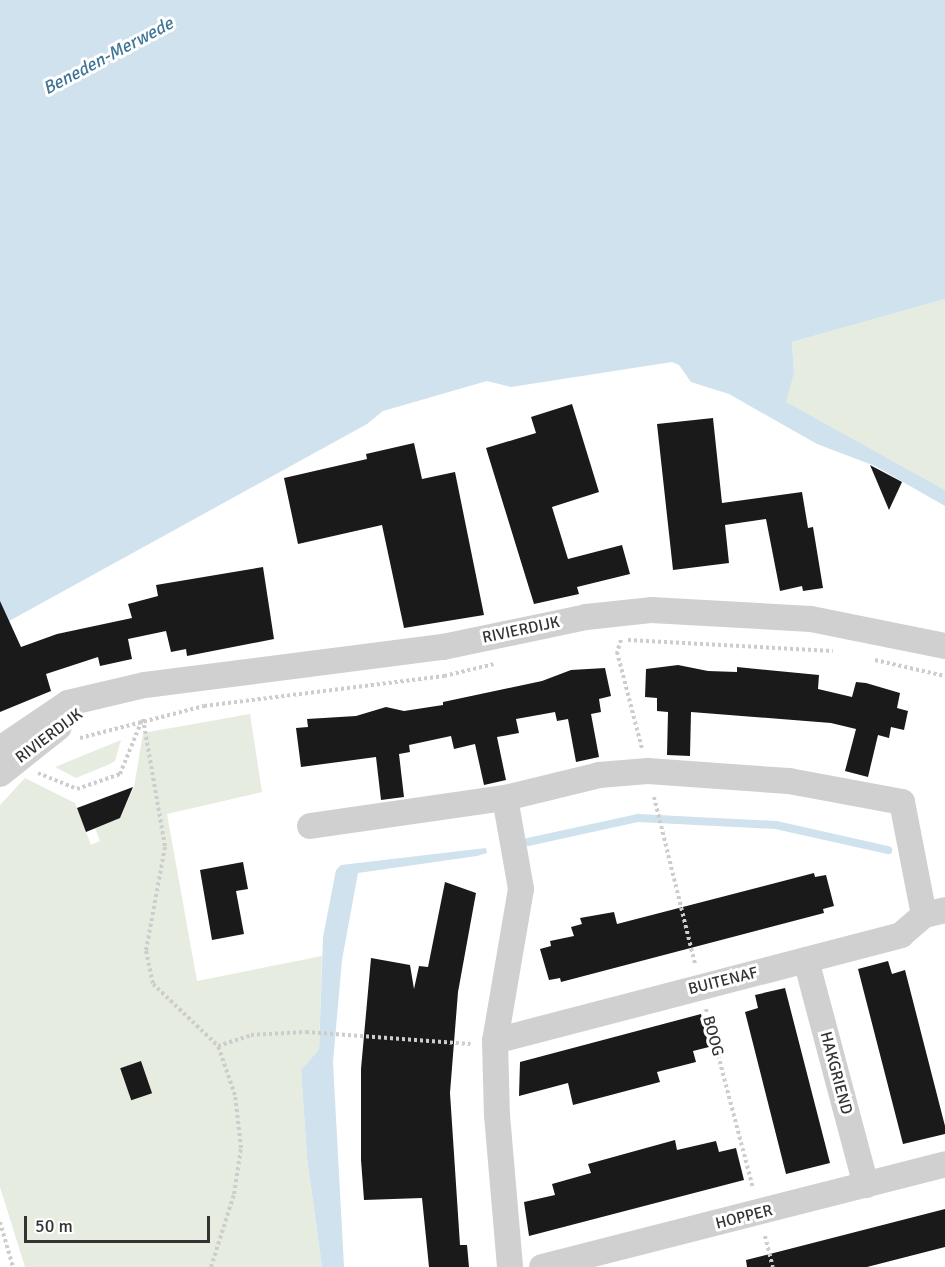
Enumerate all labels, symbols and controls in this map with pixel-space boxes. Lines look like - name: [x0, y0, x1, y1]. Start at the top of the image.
- water label: Beneden-Merwede: [39, 13, 177, 99]
- street label: RIVIERDIJK: [481, 612, 561, 648]
- street label: RIVIERDIJK: [12, 705, 86, 767]
- street label: BUITENAF: [686, 963, 760, 999]
- street label: BOOG: [698, 1014, 728, 1058]
- street label: HAKGRIEND: [816, 1030, 856, 1116]
- street label: HOPPER: [713, 1201, 775, 1233]
- scale bar: [27, 1204, 213, 1242]
- text: 50 m: [35, 1215, 73, 1237]

